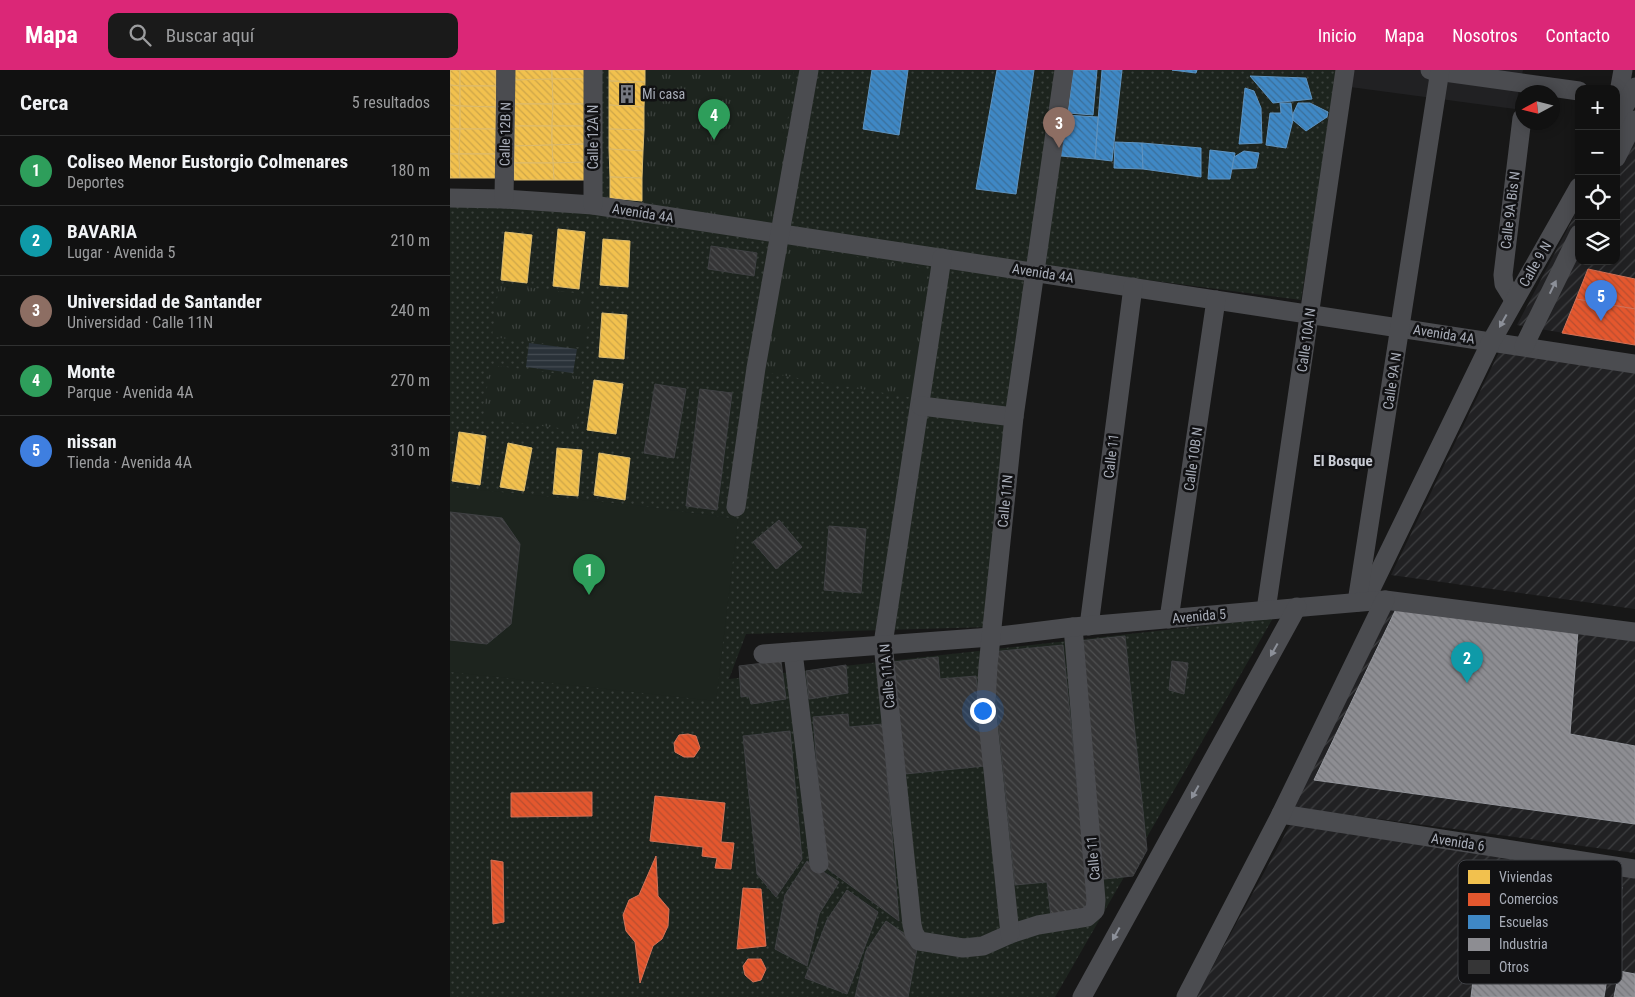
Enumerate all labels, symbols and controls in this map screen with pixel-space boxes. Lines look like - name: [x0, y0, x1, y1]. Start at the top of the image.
- search box: [108, 13, 458, 58]
- text: Mapa: [25, 21, 78, 49]
- icon: search: [126, 21, 154, 49]
- text: Buscar aquí: [166, 24, 254, 47]
- text: Inicio: [1318, 25, 1357, 46]
- text: Mapa: [1385, 25, 1424, 46]
- text: Nosotros: [1452, 25, 1518, 46]
- text: Contacto: [1546, 25, 1610, 46]
- building icon: Mi casa: [616, 83, 638, 105]
- north arrow: [1515, 85, 1560, 130]
- map controls: [1575, 85, 1620, 265]
- button: +: [1575, 85, 1620, 130]
- place label: Mi casa: [642, 86, 685, 102]
- text: Cerca: [20, 91, 68, 115]
- text: 5 resultados: [352, 93, 430, 112]
- pin: 4: [698, 99, 730, 140]
- street label: Calle 12B N: [496, 102, 514, 166]
- street label: Calle 12A N: [585, 105, 601, 169]
- pin: 3: [1043, 107, 1075, 148]
- button: −: [1575, 130, 1620, 175]
- text: Coliseo Menor Eustorgio Colmenares: [67, 150, 348, 173]
- text: 1: [32, 161, 40, 180]
- text: 180 m: [391, 161, 430, 180]
- street label: Calle 9A Bis N: [1497, 170, 1523, 250]
- text: Deportes: [67, 173, 124, 192]
- button: locate: [1575, 175, 1620, 220]
- street label: Avenida 4A: [611, 200, 675, 226]
- text: BAVARIA: [67, 220, 137, 243]
- button: layers: [1575, 220, 1620, 265]
- text: 2: [32, 231, 40, 250]
- text: 210 m: [391, 231, 430, 250]
- street label: Calle 9 N: [1516, 238, 1554, 290]
- text: Lugar · Avenida 5: [67, 243, 175, 262]
- street label: Avenida 4A: [1011, 260, 1075, 286]
- one-way arrow: [1549, 280, 1557, 294]
- pin: 5: [1585, 280, 1617, 321]
- text: Universidad de Santander: [67, 290, 262, 313]
- text: 3: [32, 301, 40, 320]
- text: 240 m: [391, 301, 430, 320]
- street label: Calle 10A N: [1294, 307, 1318, 373]
- text: Universidad · Calle 11N: [67, 313, 213, 332]
- one-way arrow: [1498, 314, 1507, 327]
- street label: Avenida 4A: [1412, 321, 1476, 347]
- street label: Calle 9A N: [1380, 351, 1404, 411]
- text: Monte: [67, 360, 115, 383]
- text: 4: [32, 371, 40, 390]
- text: 270 m: [391, 371, 430, 390]
- text: Parque · Avenida 4A: [67, 383, 194, 402]
- street label: Calle 10B N: [1181, 426, 1205, 492]
- text: nissan: [67, 430, 117, 453]
- street label: Calle 11: [1100, 433, 1122, 479]
- text: 5: [32, 441, 40, 460]
- text: 310 m: [391, 441, 430, 460]
- district label: El Bosque: [1313, 452, 1373, 470]
- text: Tienda · Avenida 4A: [67, 453, 192, 472]
- street label: Calle 11N: [994, 474, 1016, 528]
- pin: 1: [573, 554, 605, 595]
- street label: Avenida 5: [1171, 606, 1227, 626]
- pin: 2: [1451, 642, 1483, 683]
- street label: Calle 11A N: [876, 643, 898, 709]
- one-way arrow: [1270, 643, 1278, 657]
- your location: [970, 698, 996, 724]
- one-way arrow: [1191, 785, 1199, 800]
- street label: Avenida 6: [1430, 830, 1486, 854]
- street label: Calle 11: [1083, 835, 1103, 881]
- legend: [1458, 860, 1622, 984]
- text: Viviendas: [1499, 869, 1553, 885]
- text: Comercios: [1499, 891, 1558, 907]
- text: Escuelas: [1499, 914, 1548, 930]
- one-way arrow: [1112, 928, 1121, 941]
- text: Industria: [1499, 936, 1548, 952]
- text: Otros: [1499, 959, 1529, 975]

